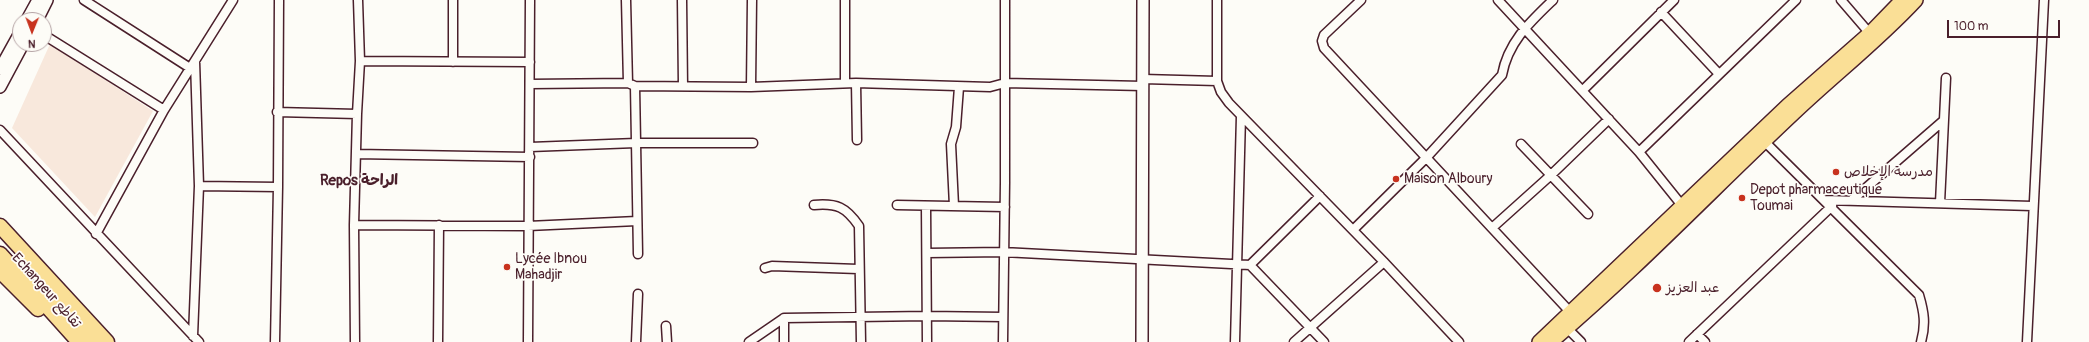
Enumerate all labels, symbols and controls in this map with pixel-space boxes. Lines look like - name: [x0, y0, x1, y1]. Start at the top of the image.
- north arrow: [12, 12, 52, 52]
- scale bar: [1949, 12, 2062, 38]
- text: 100 m: [1954, 19, 1988, 34]
- text: N: [28, 37, 36, 50]
- place label: مدرسة الإخلاص: [1844, 164, 1933, 180]
- marker: مدرسة الإخلاص: [1831, 167, 1841, 177]
- place label: Maison Alboury: [1404, 171, 1493, 187]
- district label: Repos الراحة: [320, 172, 398, 190]
- marker: Maison Alboury: [1391, 174, 1401, 184]
- place label: Depot pharmaceutique Toumai: [1750, 182, 1882, 214]
- marker: Depot pharmaceutique Toumai: [1737, 193, 1747, 203]
- street label: Echangeur تقاطع: [8, 250, 84, 332]
- place label: Lycée Ibnou Mahadjir: [515, 251, 587, 284]
- marker: Lycée Ibnou Mahadjir: [502, 262, 512, 272]
- place label: عبد العزيز: [1666, 280, 1719, 296]
- marker: عبد العزيز: [1651, 282, 1663, 294]

